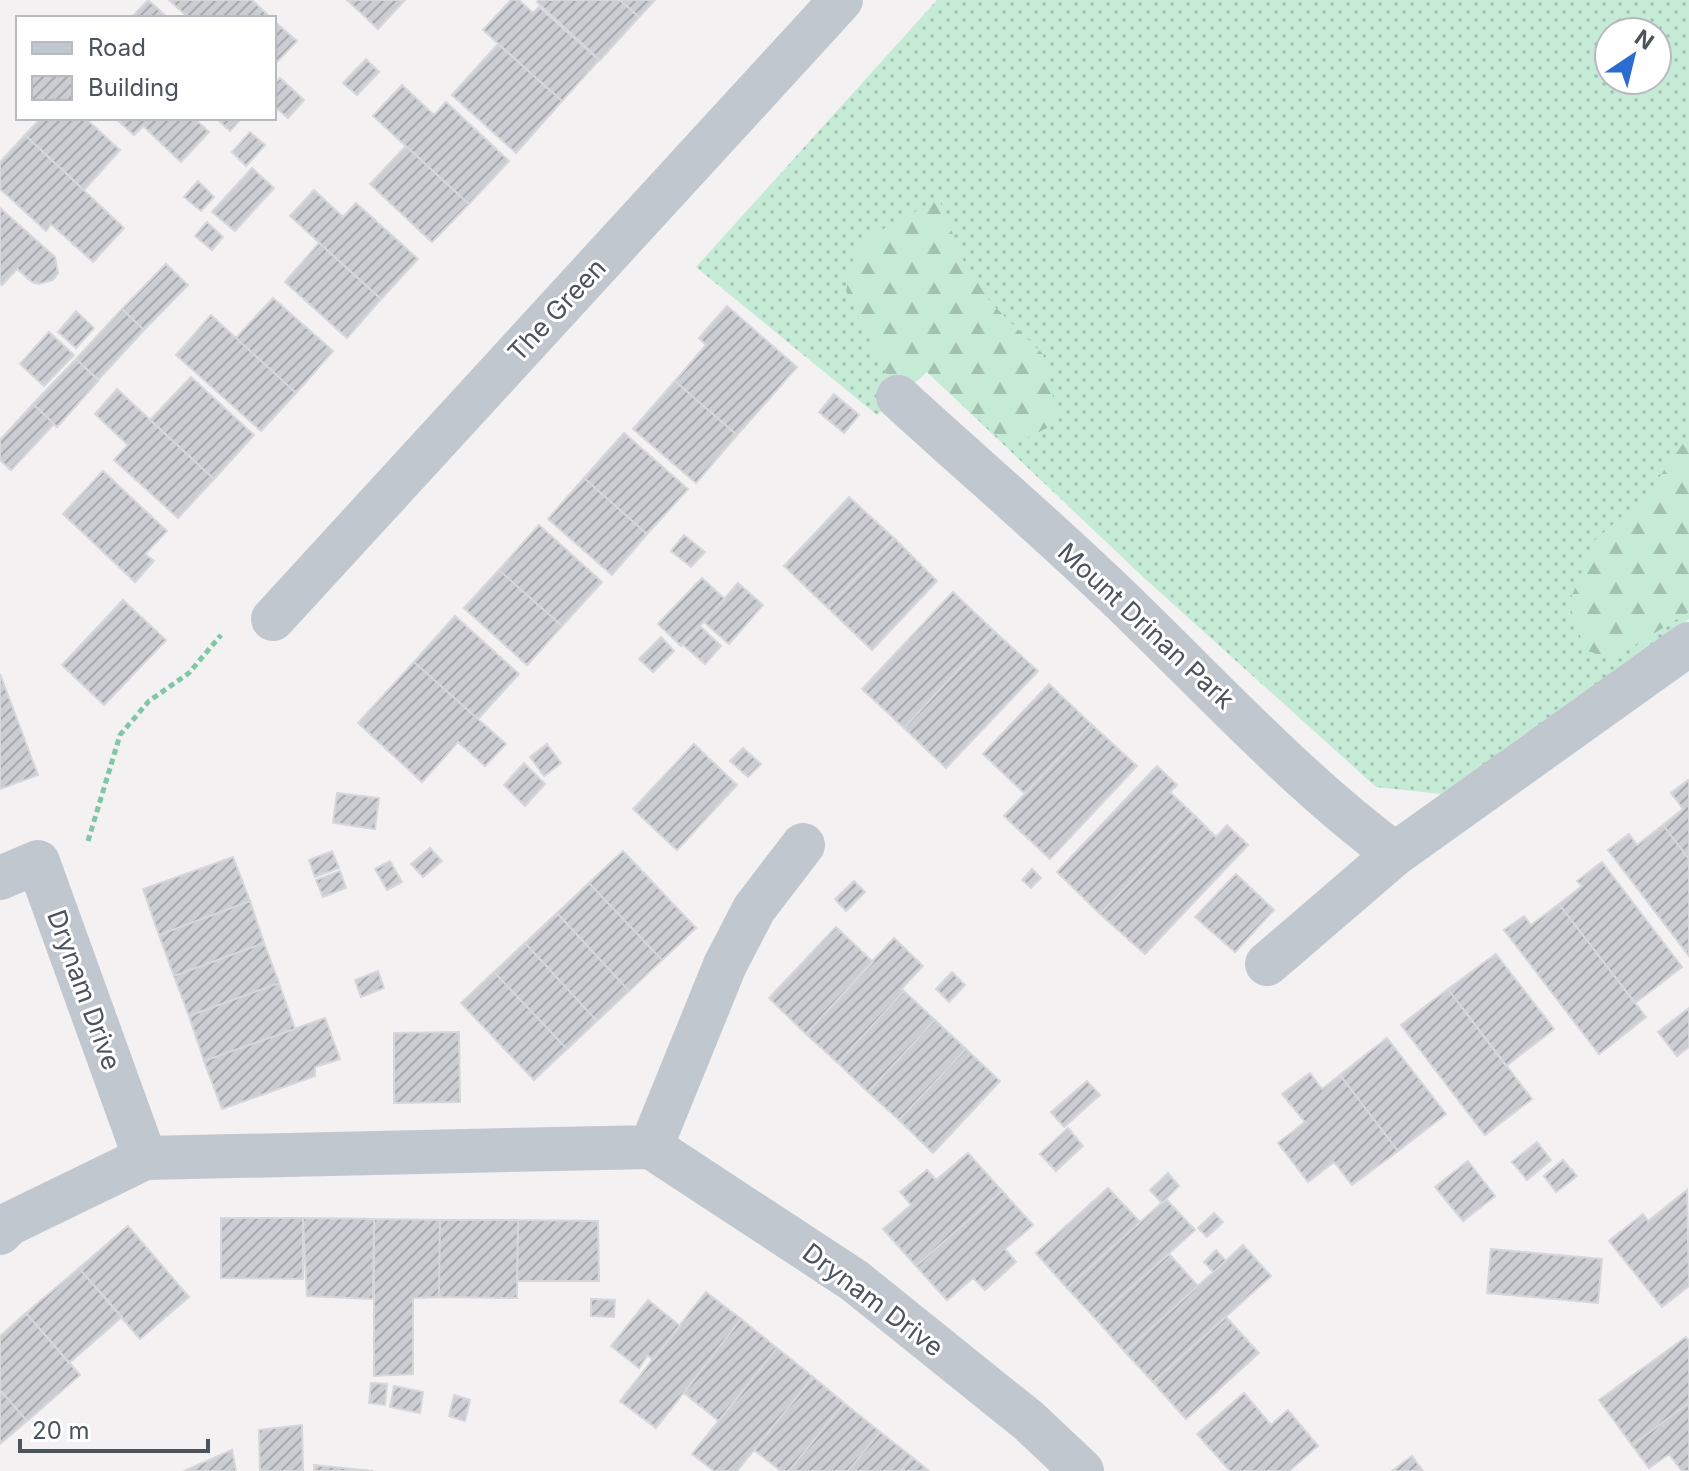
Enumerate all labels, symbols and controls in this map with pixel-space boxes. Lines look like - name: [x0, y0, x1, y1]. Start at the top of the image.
- legend: [16, 16, 276, 120]
- north arrow: [1593, 16, 1673, 96]
- text: N: [1630, 24, 1659, 55]
- text: Road: [88, 33, 146, 62]
- text: Building: [88, 73, 179, 102]
- street label: The Green: [501, 252, 612, 367]
- street label: Mount Drinan Park: [1052, 536, 1241, 715]
- street label: Drynam Drive: [41, 906, 128, 1074]
- street label: Drynam Drive: [797, 1237, 950, 1363]
- scale bar: [20, 1403, 208, 1453]
- text: 20 m: [32, 1416, 90, 1445]

